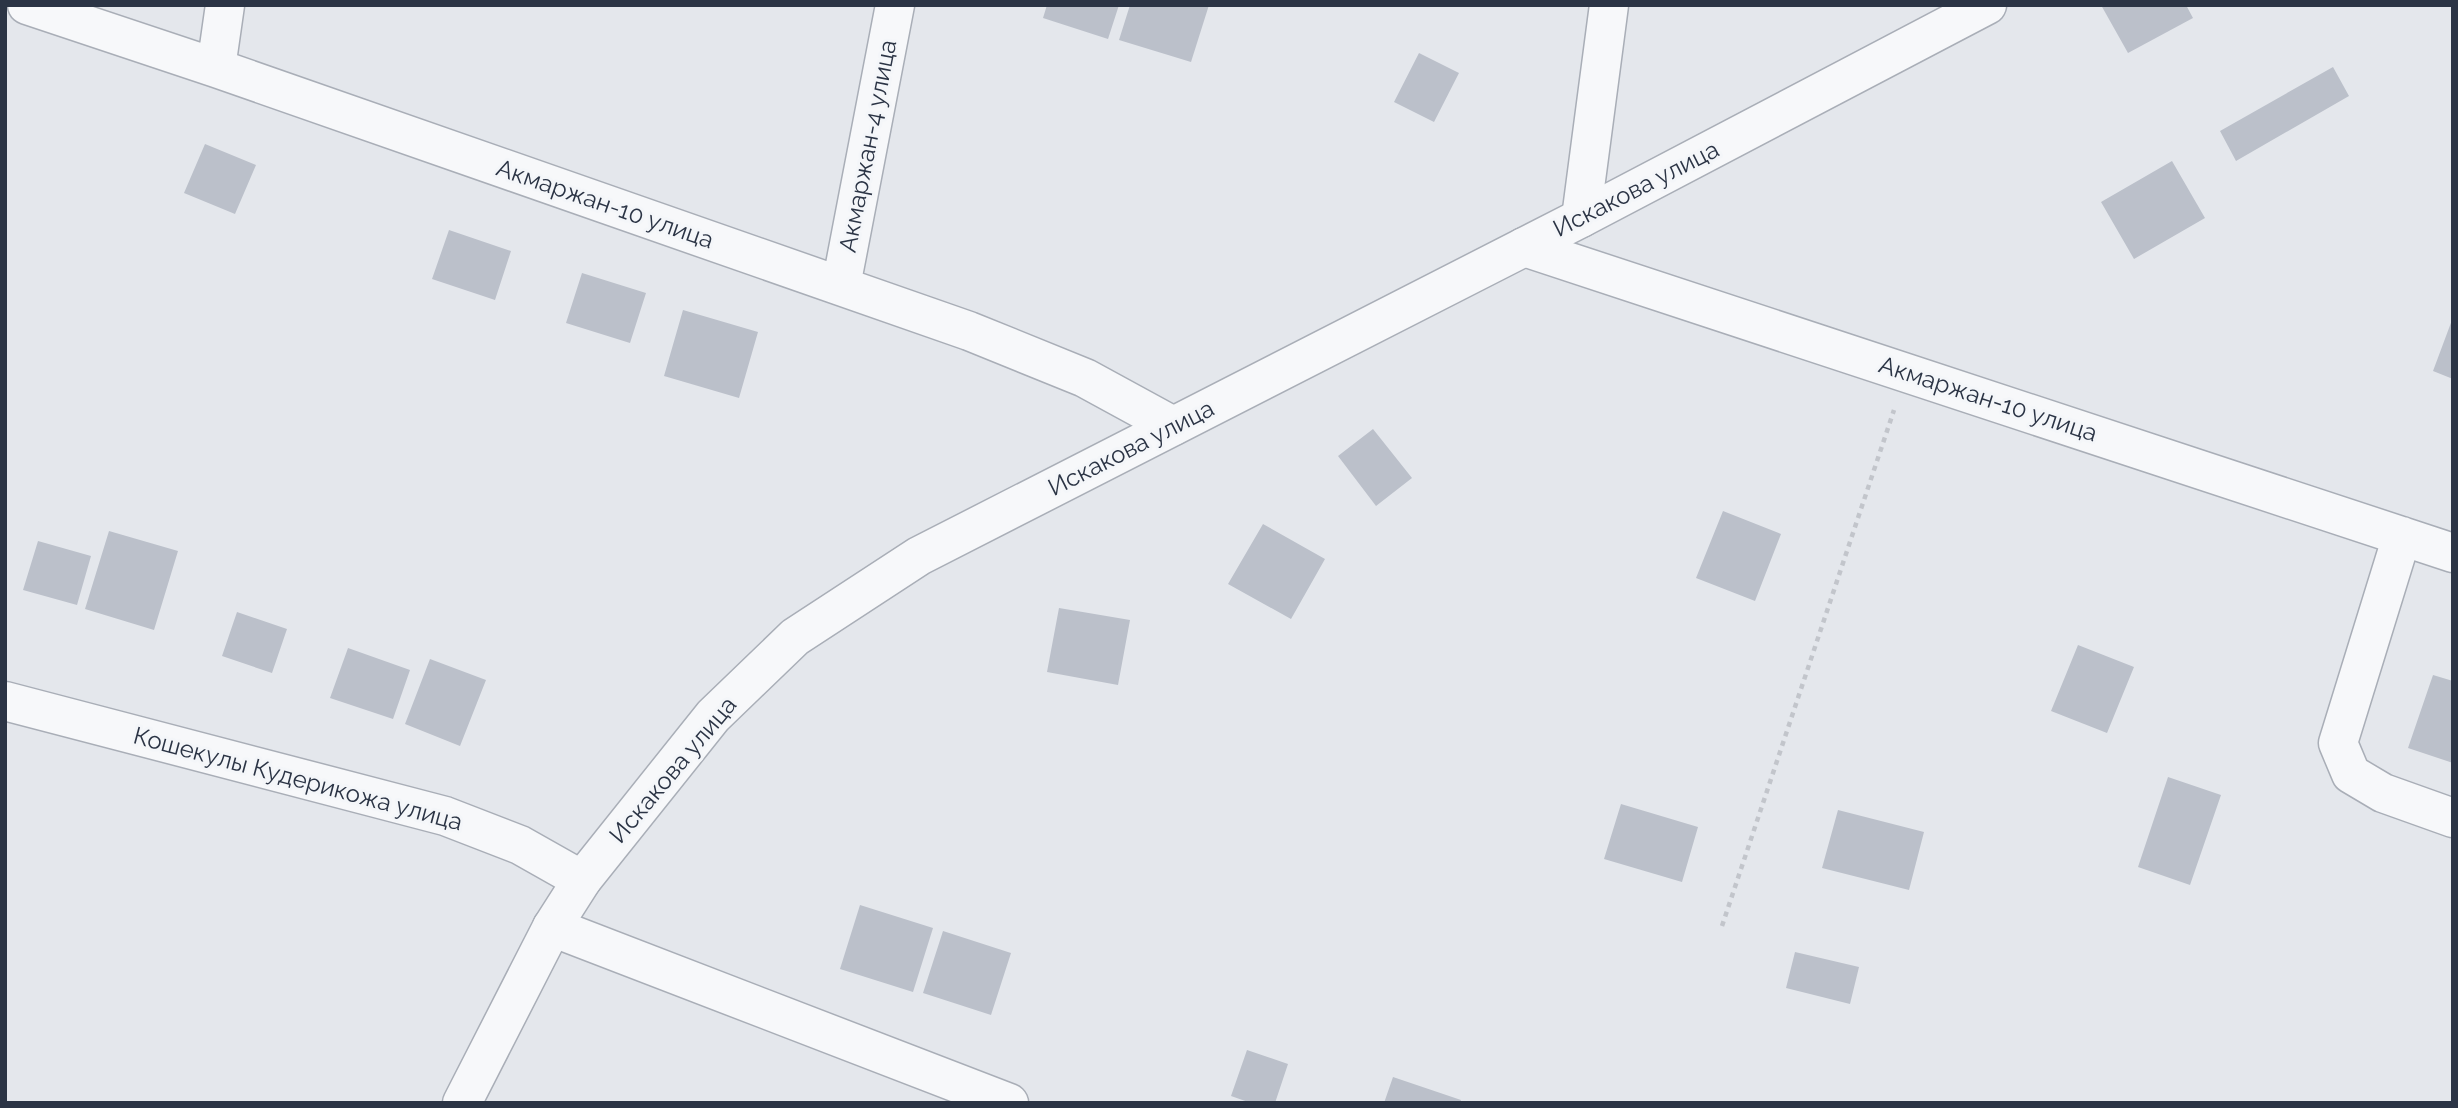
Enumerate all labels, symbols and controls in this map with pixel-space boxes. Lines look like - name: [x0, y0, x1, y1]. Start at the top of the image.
- street label: Акмаржан-4 улица: [833, 37, 902, 255]
- street label: Искакова улица: [1548, 134, 1724, 243]
- street label: Акмаржан-10 улица: [493, 153, 718, 254]
- street label: Акмаржан-10 улица: [1875, 350, 2101, 448]
- street label: Искакова улица: [1043, 393, 1219, 502]
- street label: Искакова улица: [603, 691, 742, 849]
- street label: Кошекулы Кудерикожа улица: [130, 721, 466, 836]

